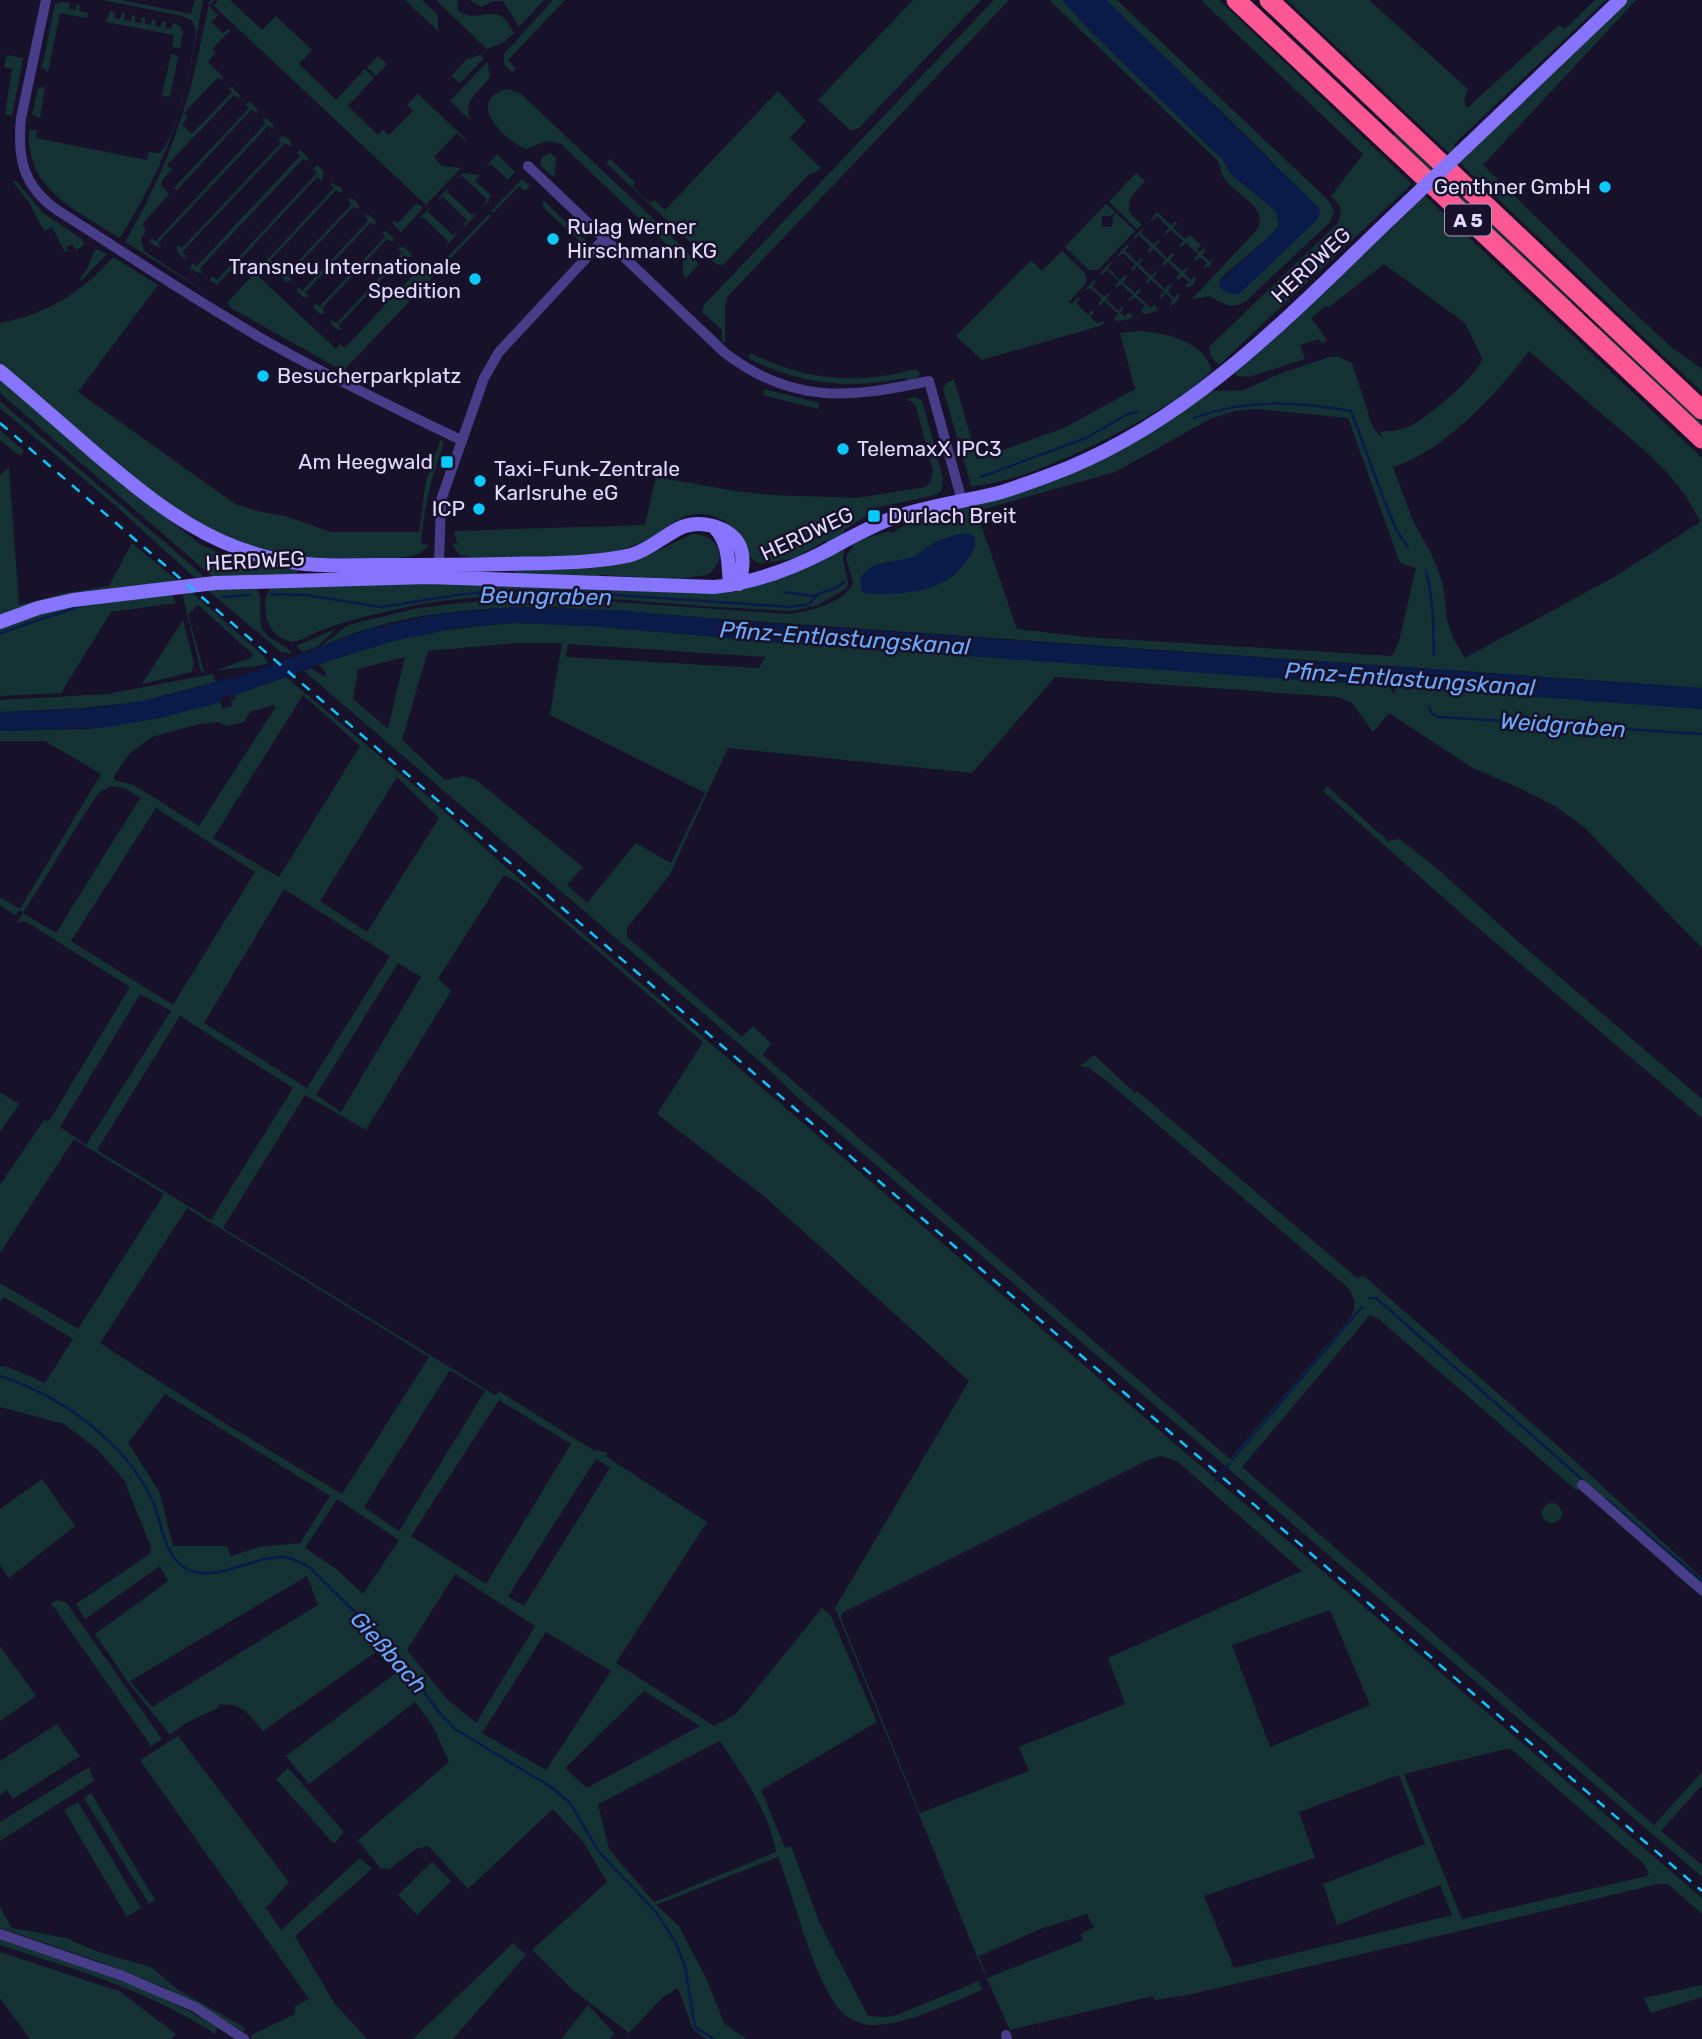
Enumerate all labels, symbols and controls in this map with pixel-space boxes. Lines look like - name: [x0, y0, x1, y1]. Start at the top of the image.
- place label: Genthner GmbH: [1434, 174, 1591, 199]
- marker: Genthner GmbH: [1597, 179, 1613, 195]
- road number: A 5: [1445, 204, 1491, 235]
- place label: Rulag Werner Hirschmann KG: [567, 214, 717, 263]
- street label: HERDWEG: [1266, 222, 1356, 308]
- marker: Rulag Werner Hirschmann KG: [545, 231, 561, 247]
- place label: Transneu Internationale Spedition: [228, 254, 461, 303]
- marker: Transneu Internationale Spedition: [467, 271, 483, 287]
- place label: Besucherparkplatz: [277, 363, 461, 388]
- marker: Besucherparkplatz: [255, 368, 271, 384]
- place label: TelemaxX IPC3: [857, 436, 1002, 461]
- marker: TelemaxX IPC3: [835, 441, 851, 457]
- place label: Am Heegwald: [298, 449, 433, 474]
- marker: Am Heegwald: [439, 454, 455, 470]
- place label: Taxi-Funk-Zentrale Karlsruhe eG: [494, 456, 680, 505]
- marker: Taxi-Funk-Zentrale Karlsruhe eG: [472, 473, 488, 489]
- place label: ICP: [432, 496, 465, 521]
- marker: ICP: [471, 501, 487, 517]
- street label: HERDWEG: [756, 501, 857, 566]
- place label: Durlach Breit: [888, 503, 1016, 528]
- marker: Durlach Breit: [866, 508, 882, 524]
- street label: HERDWEG: [205, 545, 305, 576]
- water label: Beungraben: [480, 581, 612, 611]
- water label: Pfinz-Entlastungskanal: [719, 615, 972, 661]
- water label: Pfinz-Entlastungskanal: [1284, 656, 1537, 702]
- water label: Weidgraben: [1499, 707, 1627, 743]
- water label: Gießbach: [345, 1605, 433, 1699]

